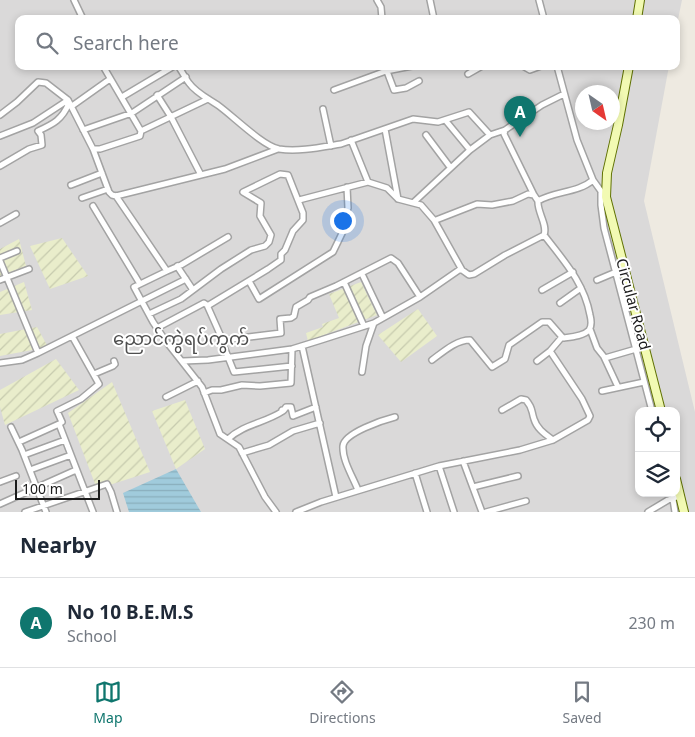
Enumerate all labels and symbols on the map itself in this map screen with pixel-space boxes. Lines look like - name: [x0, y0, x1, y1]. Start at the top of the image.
- north arrow: [575, 85, 620, 130]
- pin: A: [504, 96, 536, 137]
- your location: [330, 208, 356, 234]
- street label: Circular Road: [612, 256, 656, 352]
- district label: ညောင်ကွဲရပ်ကွက်: [113, 326, 249, 354]
- scale bar: [15, 477, 100, 500]

